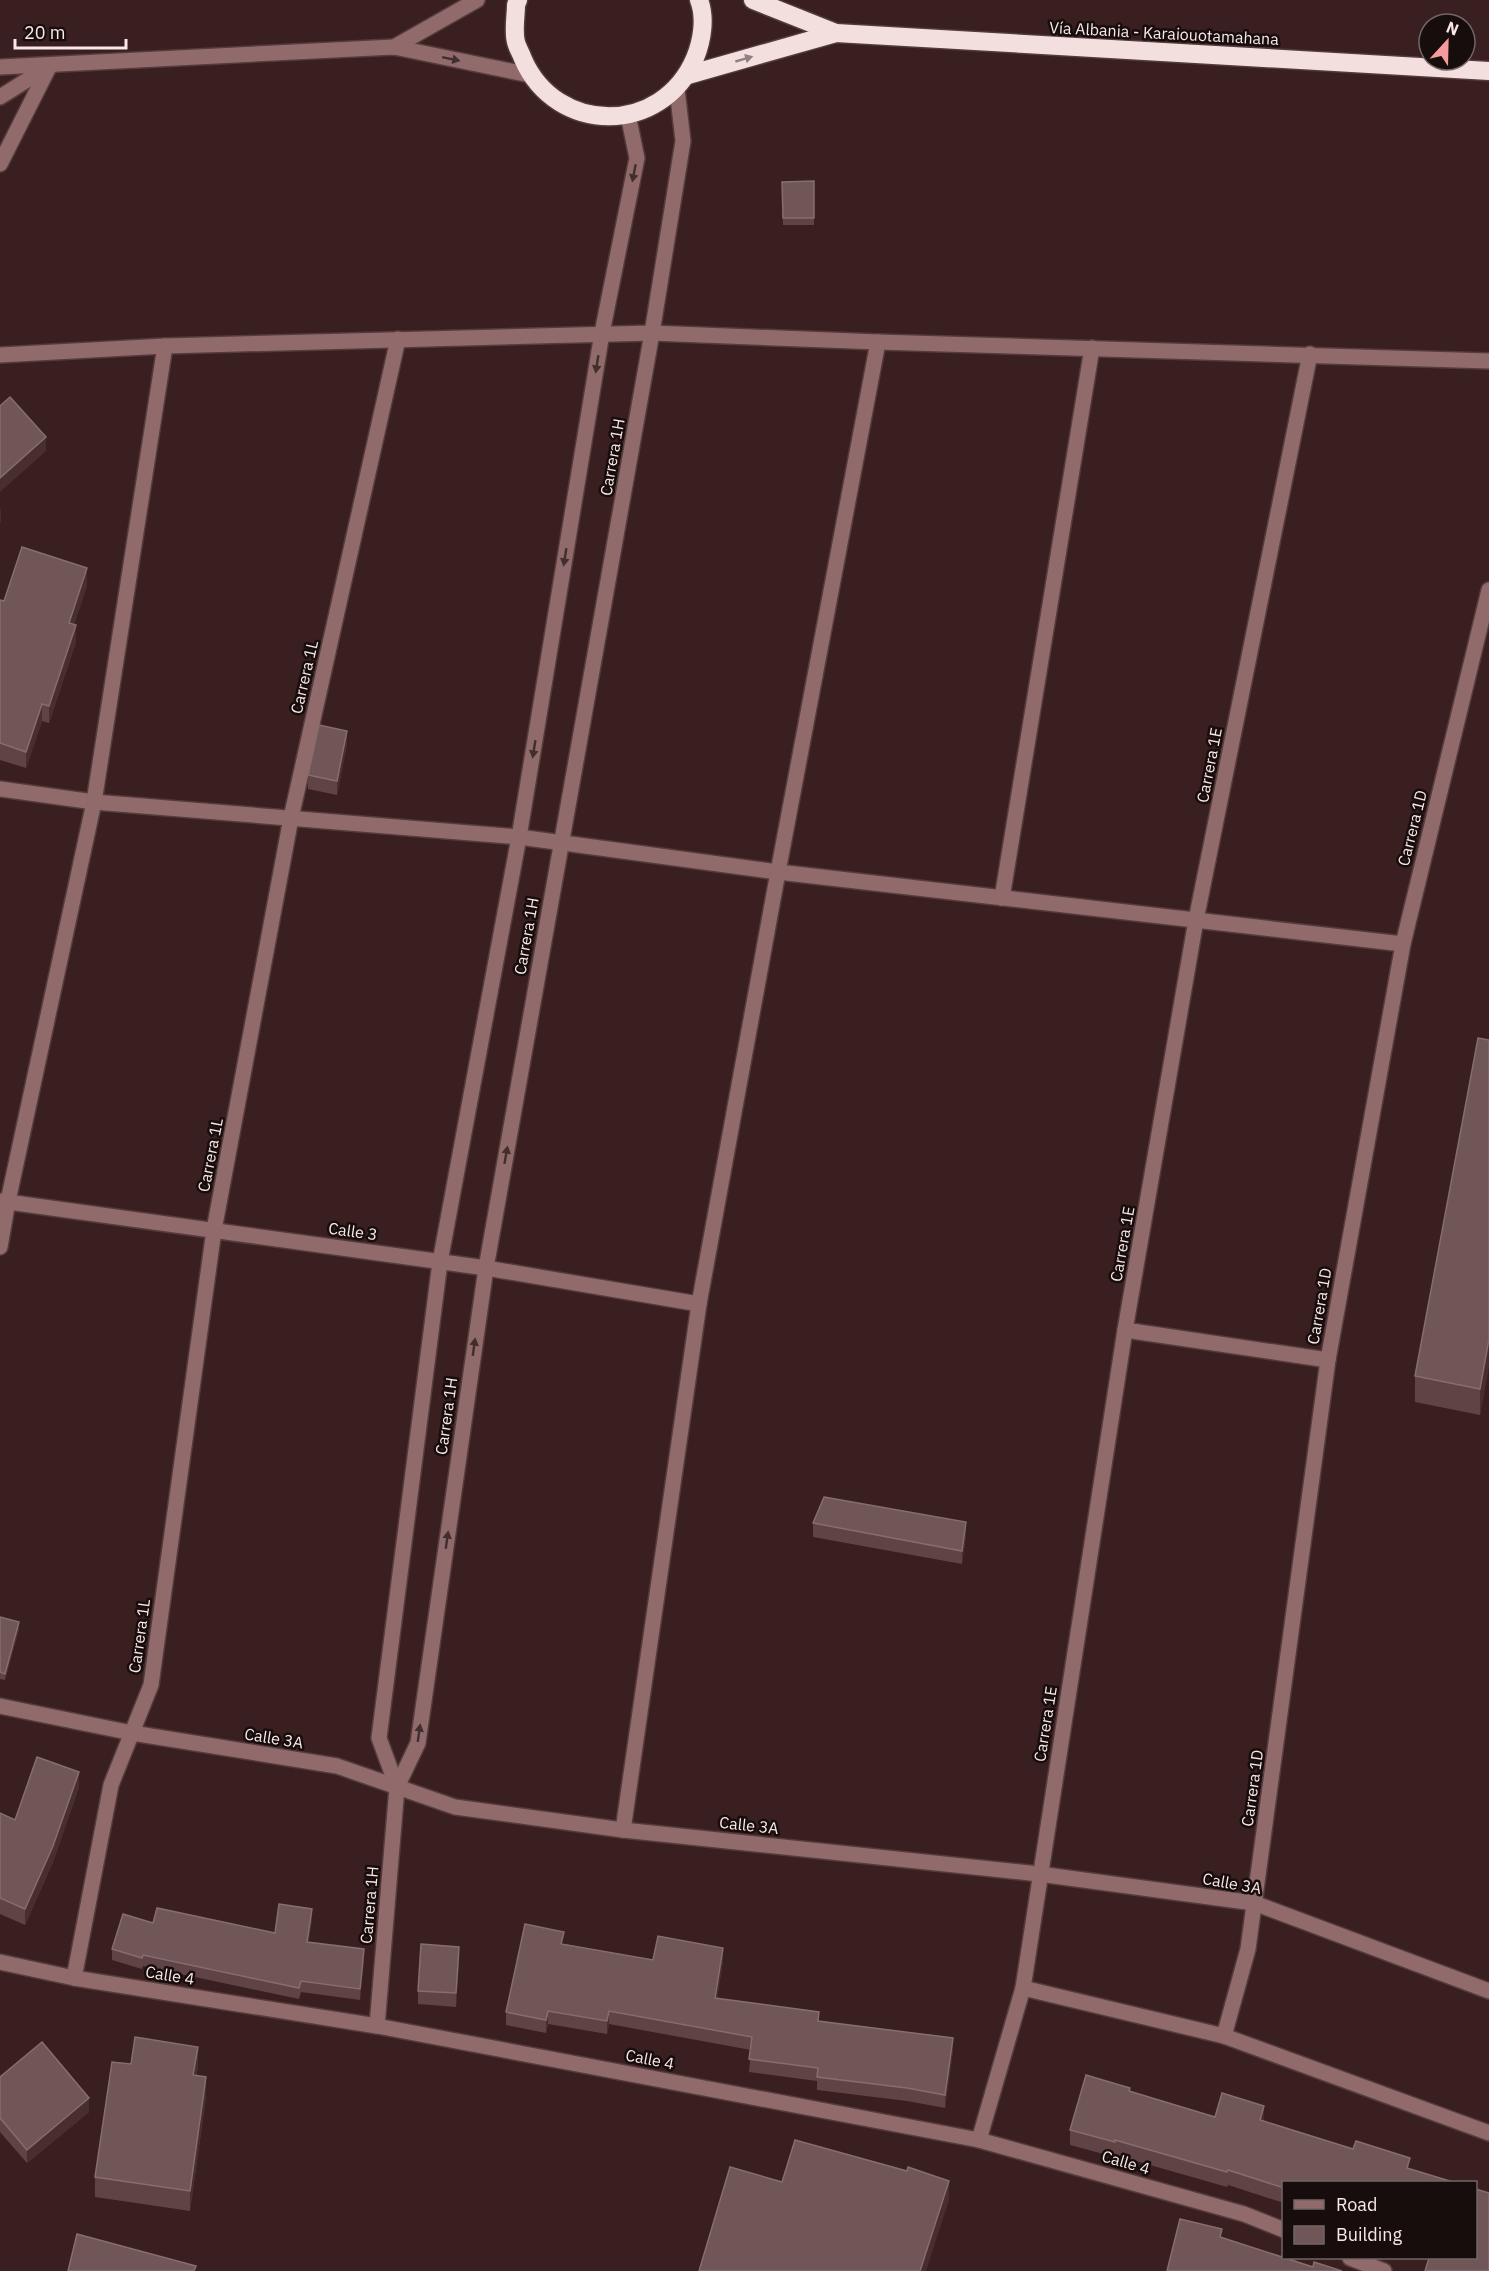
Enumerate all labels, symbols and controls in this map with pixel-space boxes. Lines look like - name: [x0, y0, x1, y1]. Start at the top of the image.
- scale bar: [15, 12, 126, 50]
- north arrow: [1417, 12, 1477, 72]
- street label: Vía Albania - Karaiouotamahana: [1049, 17, 1280, 49]
- text: N: [1443, 17, 1462, 40]
- text: 20 m: [24, 21, 66, 44]
- one-way arrow: [735, 54, 753, 63]
- one-way arrow: [442, 55, 461, 64]
- one-way arrow: [629, 163, 638, 182]
- one-way arrow: [592, 355, 601, 374]
- street label: Carrera 1H: [595, 417, 629, 497]
- one-way arrow: [561, 547, 570, 566]
- street label: Carrera 1L: [286, 638, 322, 716]
- street label: Carrera 1E: [1192, 726, 1226, 804]
- one-way arrow: [529, 740, 538, 759]
- street label: Carrera 1D: [1393, 788, 1431, 868]
- street label: Carrera 1H: [509, 896, 543, 976]
- street label: Carrera 1L: [193, 1116, 227, 1194]
- one-way arrow: [502, 1145, 511, 1164]
- street label: Carrera 1E: [1106, 1205, 1138, 1283]
- street label: Calle 3: [327, 1218, 379, 1244]
- street label: Carrera 1D: [1302, 1266, 1336, 1346]
- one-way arrow: [470, 1337, 479, 1356]
- street label: Carrera 1H: [431, 1376, 461, 1456]
- one-way arrow: [442, 1530, 451, 1549]
- street label: Carrera 1L: [124, 1598, 154, 1674]
- street label: Carrera 1E: [1029, 1685, 1061, 1763]
- street label: Calle 3A: [243, 1723, 305, 1753]
- one-way arrow: [415, 1724, 424, 1743]
- street label: Carrera 1D: [1237, 1748, 1267, 1828]
- street label: Calle 3A: [718, 1812, 780, 1838]
- street label: Carrera 1H: [356, 1865, 382, 1945]
- street label: Calle 3A: [1201, 1868, 1263, 1898]
- street label: Calle 4: [144, 1961, 196, 1989]
- street label: Calle 4: [624, 2044, 676, 2074]
- street label: Calle 4: [1100, 2146, 1152, 2178]
- legend: [1282, 2181, 1477, 2259]
- text: Road: [1336, 2193, 1377, 2216]
- text: Building: [1336, 2223, 1403, 2246]

